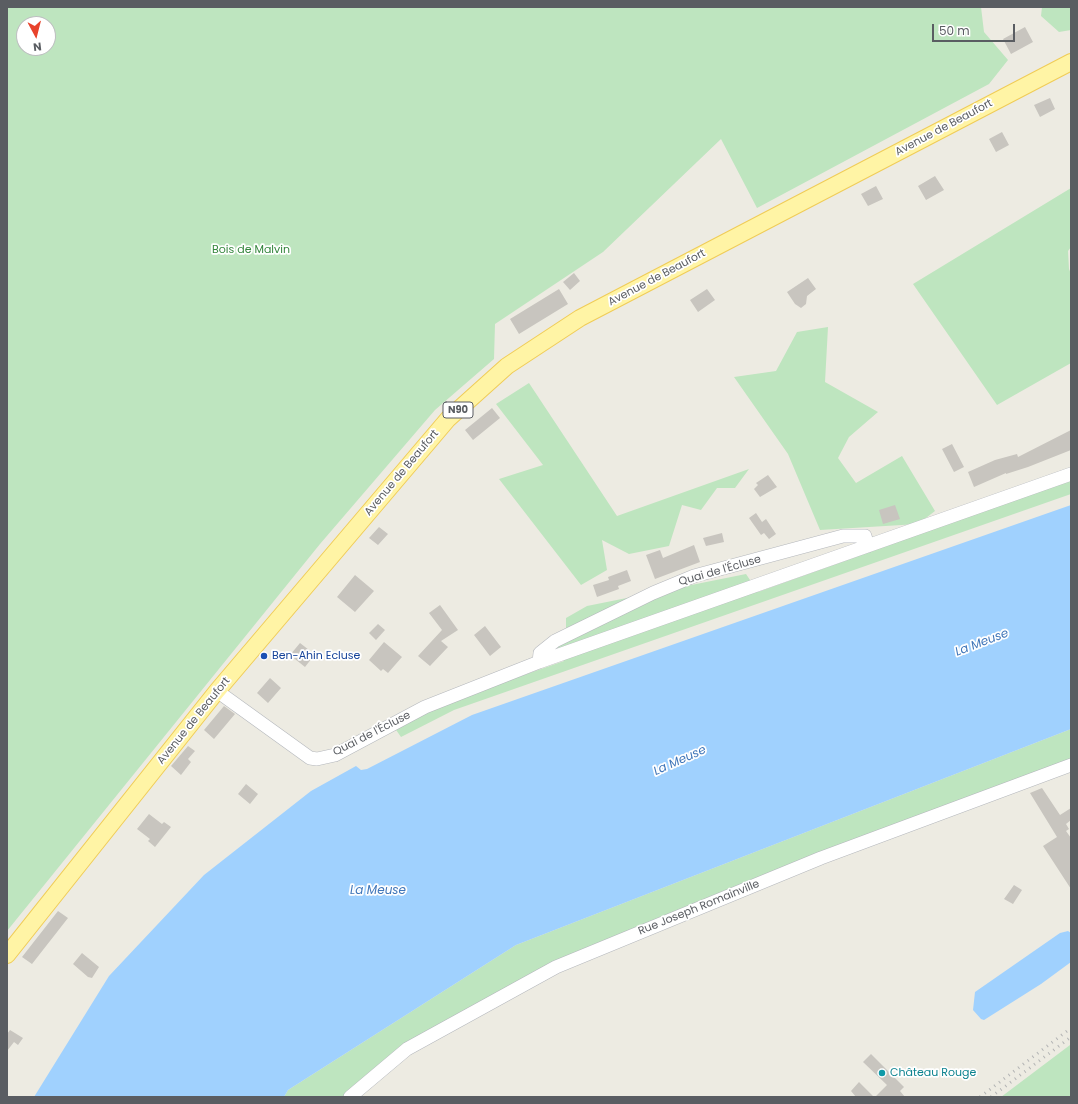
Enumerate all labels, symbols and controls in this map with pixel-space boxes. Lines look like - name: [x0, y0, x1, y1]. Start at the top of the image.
- north arrow: [16, 16, 56, 56]
- scale bar: [934, 16, 1017, 42]
- text: 50 m: [939, 22, 970, 39]
- text: N: [32, 38, 42, 55]
- street label: Avenue de Beaufort: [893, 97, 995, 159]
- park label: Bois de Malvin: [212, 243, 290, 257]
- street label: Avenue de Beaufort: [606, 247, 708, 309]
- road number: N90: [443, 402, 473, 418]
- street label: Avenue de Beaufort: [362, 427, 442, 519]
- street label: Quai de l'Écluse: [677, 553, 763, 589]
- water label: La Meuse: [953, 626, 1011, 660]
- place label: Ben-Ahin Ecluse: [272, 649, 360, 663]
- marker: Ben-Ahin Ecluse: [259, 651, 269, 661]
- street label: Avenue de Beaufort: [155, 675, 233, 767]
- street label: Quai de l'Écluse: [331, 709, 413, 759]
- water label: La Meuse: [651, 743, 709, 779]
- street label: Rue Joseph Romainville: [636, 878, 762, 938]
- water label: La Meuse: [350, 884, 406, 898]
- place label: Château Rouge: [890, 1066, 976, 1080]
- marker: Château Rouge: [877, 1068, 887, 1078]

